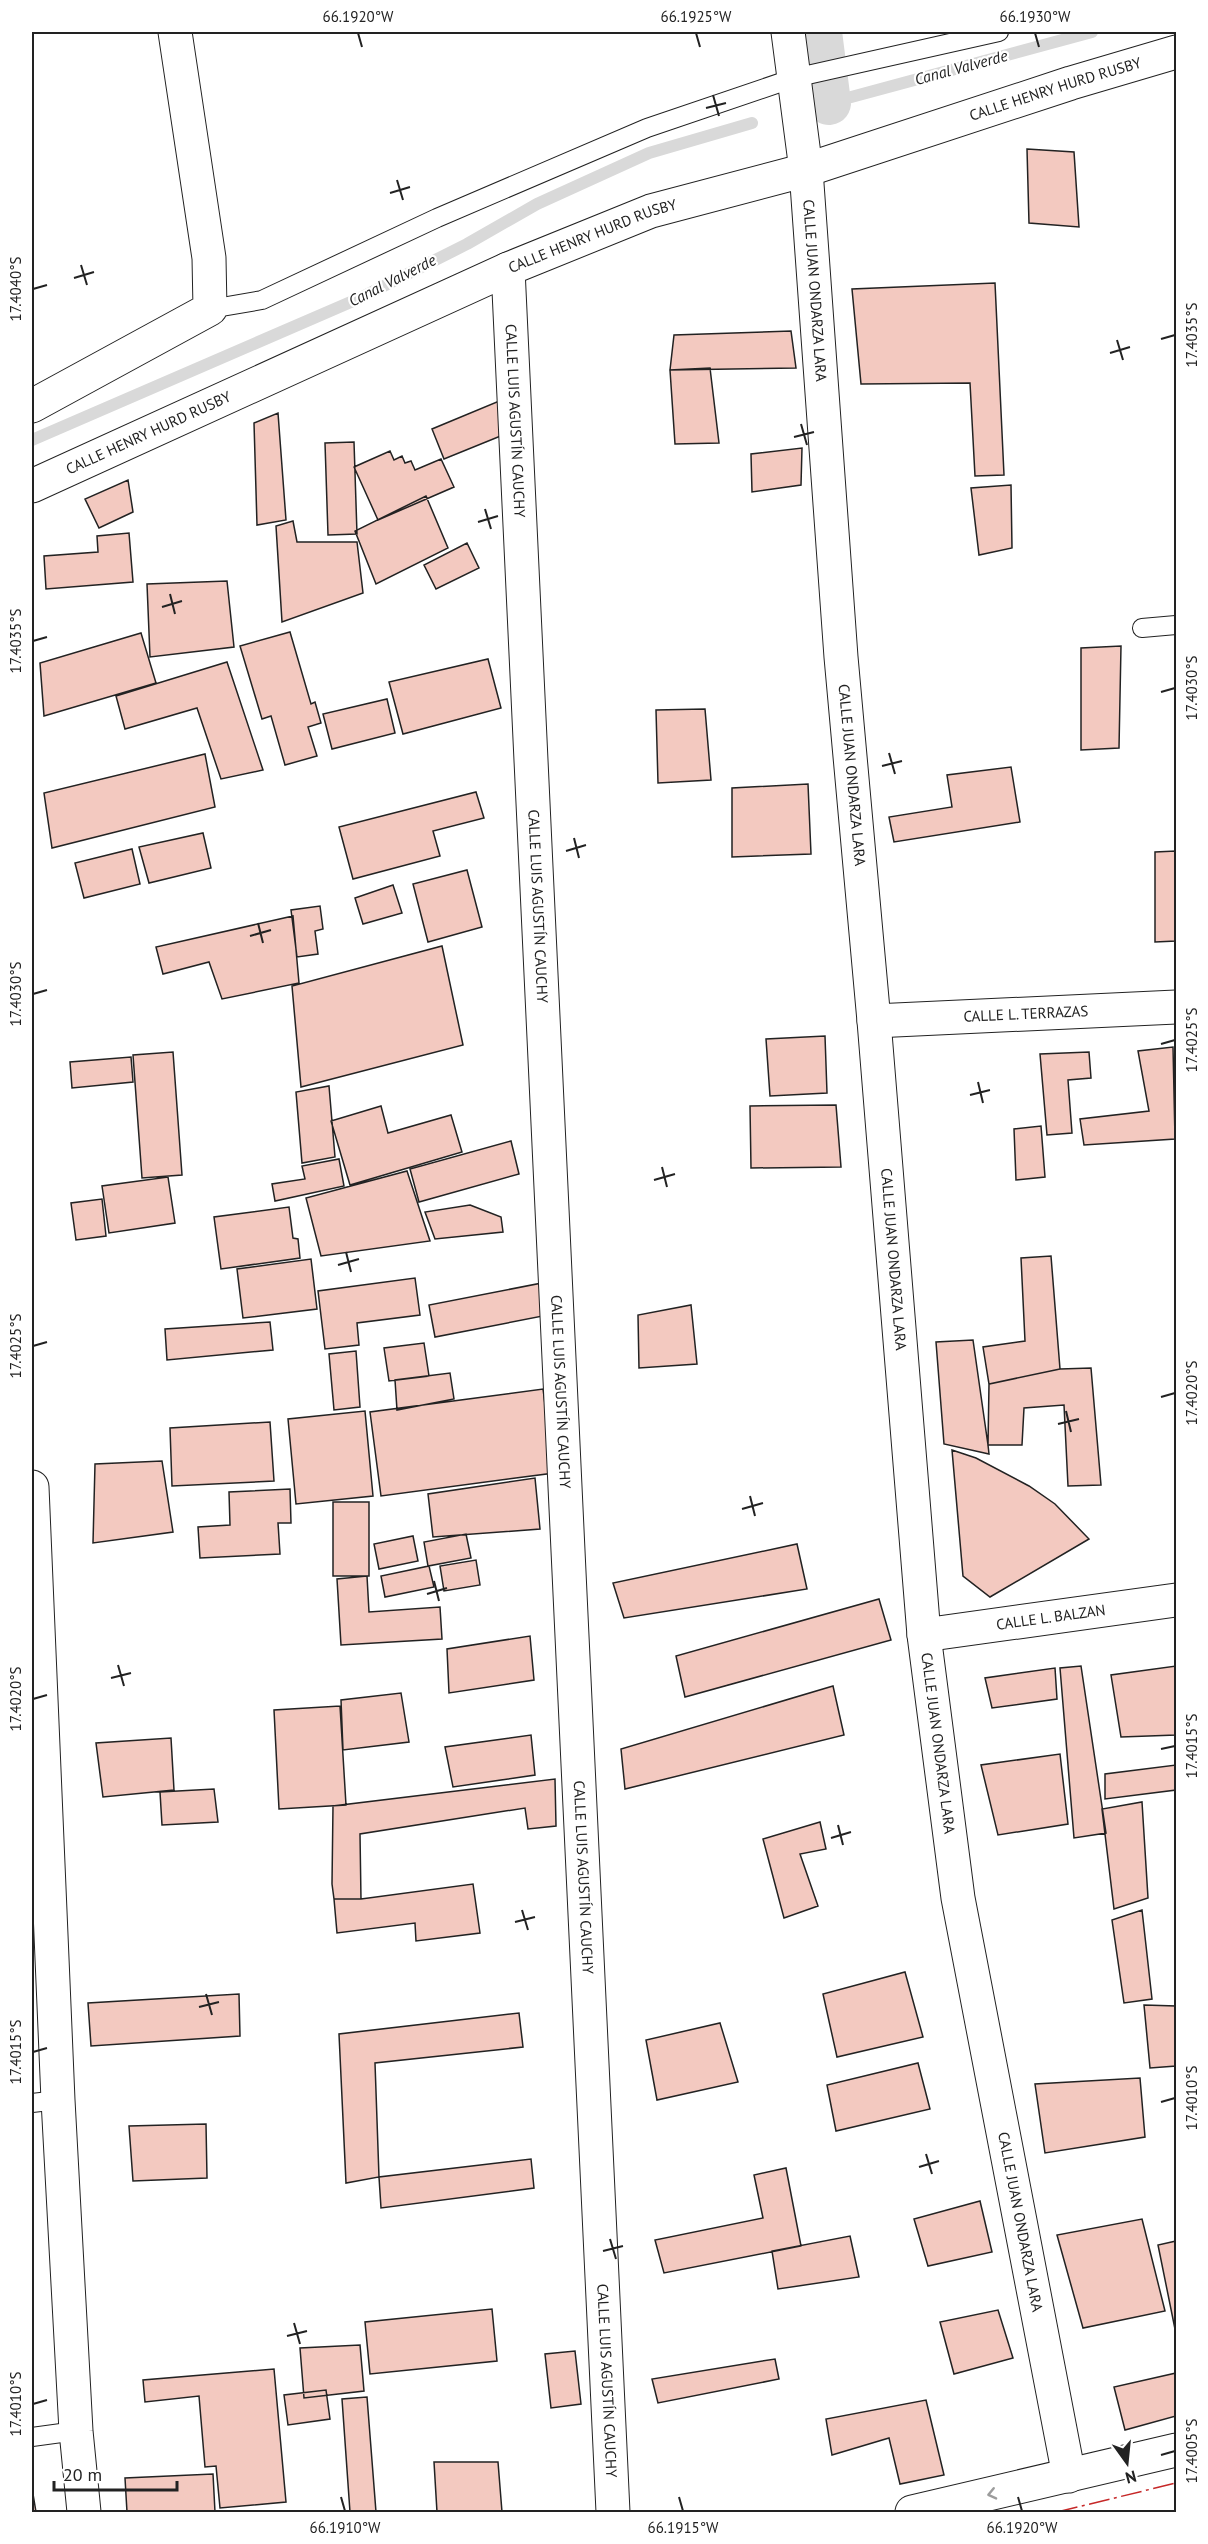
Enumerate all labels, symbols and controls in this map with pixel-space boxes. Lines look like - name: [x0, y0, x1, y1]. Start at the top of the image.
- text: 66.1920°W: [322, 7, 394, 26]
- text: 66.1925°W: [660, 7, 732, 26]
- text: 66.1930°W: [999, 7, 1071, 26]
- water label: Canal Valverde: [912, 45, 1010, 89]
- street label: CALLE HENRY HURD RUSBY: [967, 53, 1144, 125]
- street label: CALLE HENRY HURD RUSBY: [505, 194, 679, 277]
- street label: CALLE JUAN ONDARZA LARA: [799, 199, 831, 383]
- water label: Canal Valverde: [345, 249, 440, 311]
- text: 17.4040°S: [6, 256, 25, 321]
- text: 17.4035°S: [1182, 302, 1201, 367]
- street label: CALLE LUIS AGUSTÍN CAUCHY: [502, 324, 530, 519]
- street label: CALLE HENRY HURD RUSBY: [63, 386, 234, 478]
- text: 17.4035°S: [6, 608, 25, 673]
- text: 17.4030°S: [1182, 655, 1201, 720]
- street label: CALLE JUAN ONDARZA LARA: [834, 683, 870, 867]
- street label: CALLE LUIS AGUSTÍN CAUCHY: [524, 809, 552, 1004]
- text: 17.4030°S: [6, 961, 25, 1026]
- street label: CALLE L. TERRAZAS: [963, 1001, 1089, 1026]
- text: 17.4025°S: [1182, 1007, 1201, 1072]
- street label: CALLE JUAN ONDARZA LARA: [877, 1167, 911, 1351]
- street label: CALLE LUIS AGUSTÍN CAUCHY: [547, 1294, 575, 1490]
- text: 17.4025°S: [6, 1313, 25, 1378]
- text: 17.4020°S: [1182, 1360, 1201, 1425]
- street label: CALLE L. BALZAN: [995, 1600, 1106, 1634]
- street label: CALLE JUAN ONDARZA LARA: [917, 1651, 960, 1835]
- text: 17.4020°S: [6, 1666, 25, 1731]
- text: 17.4015°S: [1182, 1713, 1201, 1778]
- street label: CALLE LUIS AGUSTÍN CAUCHY: [570, 1780, 598, 1975]
- text: 17.4015°S: [6, 2019, 25, 2084]
- text: 17.4010°S: [1182, 2065, 1201, 2130]
- street label: CALLE JUAN ONDARZA LARA: [994, 2130, 1047, 2314]
- street label: CALLE LUIS AGUSTÍN CAUCHY: [593, 2283, 621, 2479]
- text: 17.4010°S: [6, 2371, 25, 2436]
- text: 17.4005°S: [1182, 2418, 1201, 2483]
- north arrow: [1097, 2433, 1157, 2493]
- scale bar: [54, 2454, 177, 2492]
- text: 20 m: [63, 2463, 102, 2486]
- text: N: [1123, 2466, 1139, 2489]
- one-way arrow: [987, 2487, 997, 2500]
- text: 66.1910°W: [309, 2518, 381, 2537]
- text: 66.1915°W: [647, 2518, 719, 2537]
- text: 66.1920°W: [986, 2518, 1058, 2537]

